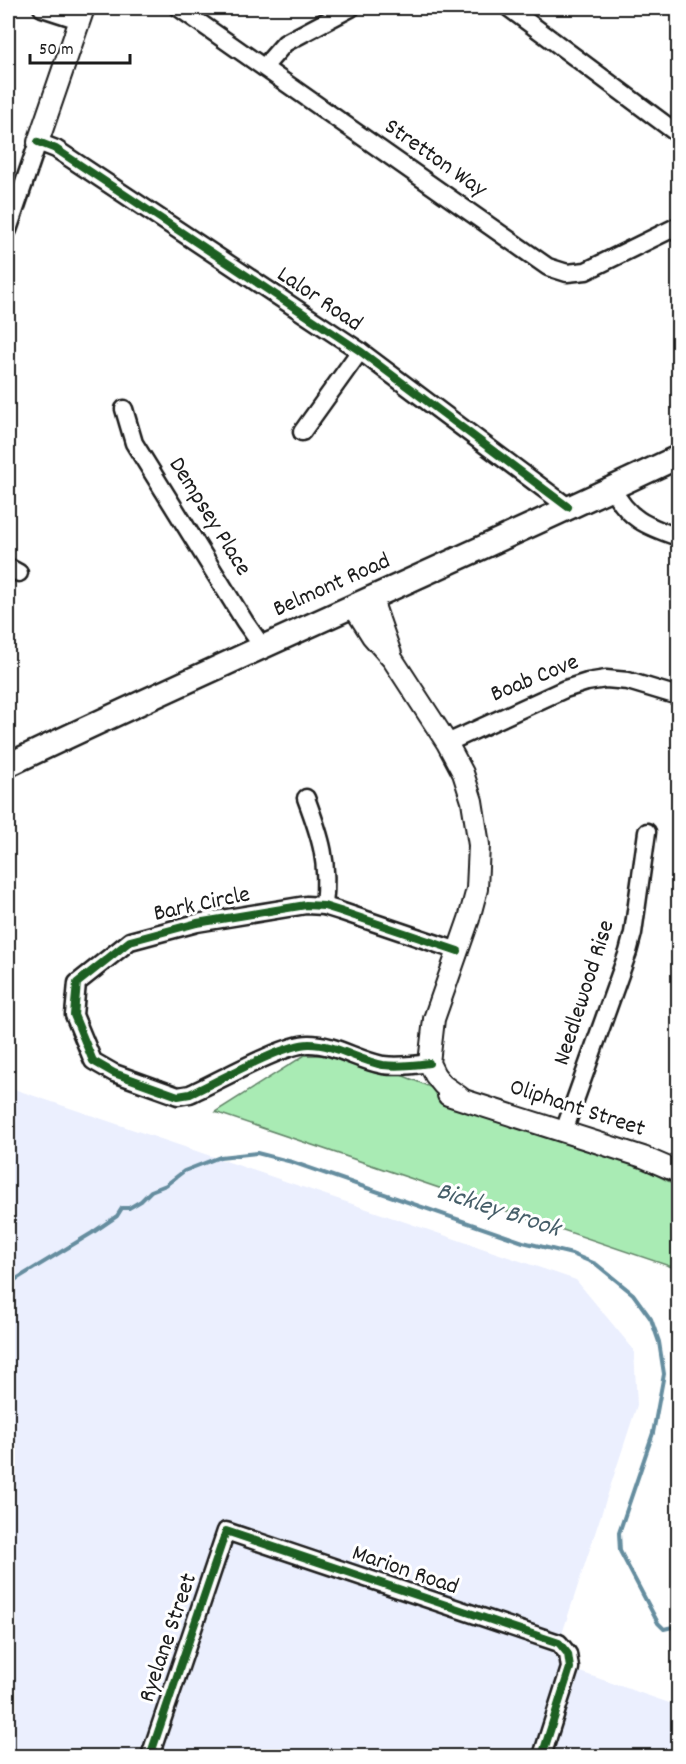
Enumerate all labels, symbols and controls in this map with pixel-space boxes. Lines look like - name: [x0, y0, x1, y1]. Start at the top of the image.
- scale bar: [30, 27, 130, 65]
- text: 50 m: [39, 38, 74, 63]
- street label: Stretton Way: [377, 111, 494, 208]
- street label: Lalor Road: [269, 259, 369, 341]
- street label: Dempsey Place: [159, 451, 259, 583]
- street label: Belmont Road: [268, 545, 396, 627]
- street label: Boab Cove: [486, 646, 584, 712]
- street label: Bark Circle: [151, 878, 253, 932]
- street label: Needlewood Rise: [546, 916, 624, 1070]
- street label: Oliphant Street: [505, 1071, 649, 1147]
- water label: Bickley Brook: [431, 1174, 567, 1249]
- street label: Marion Road: [347, 1537, 463, 1605]
- street label: Ryelane Street: [131, 1569, 207, 1707]

